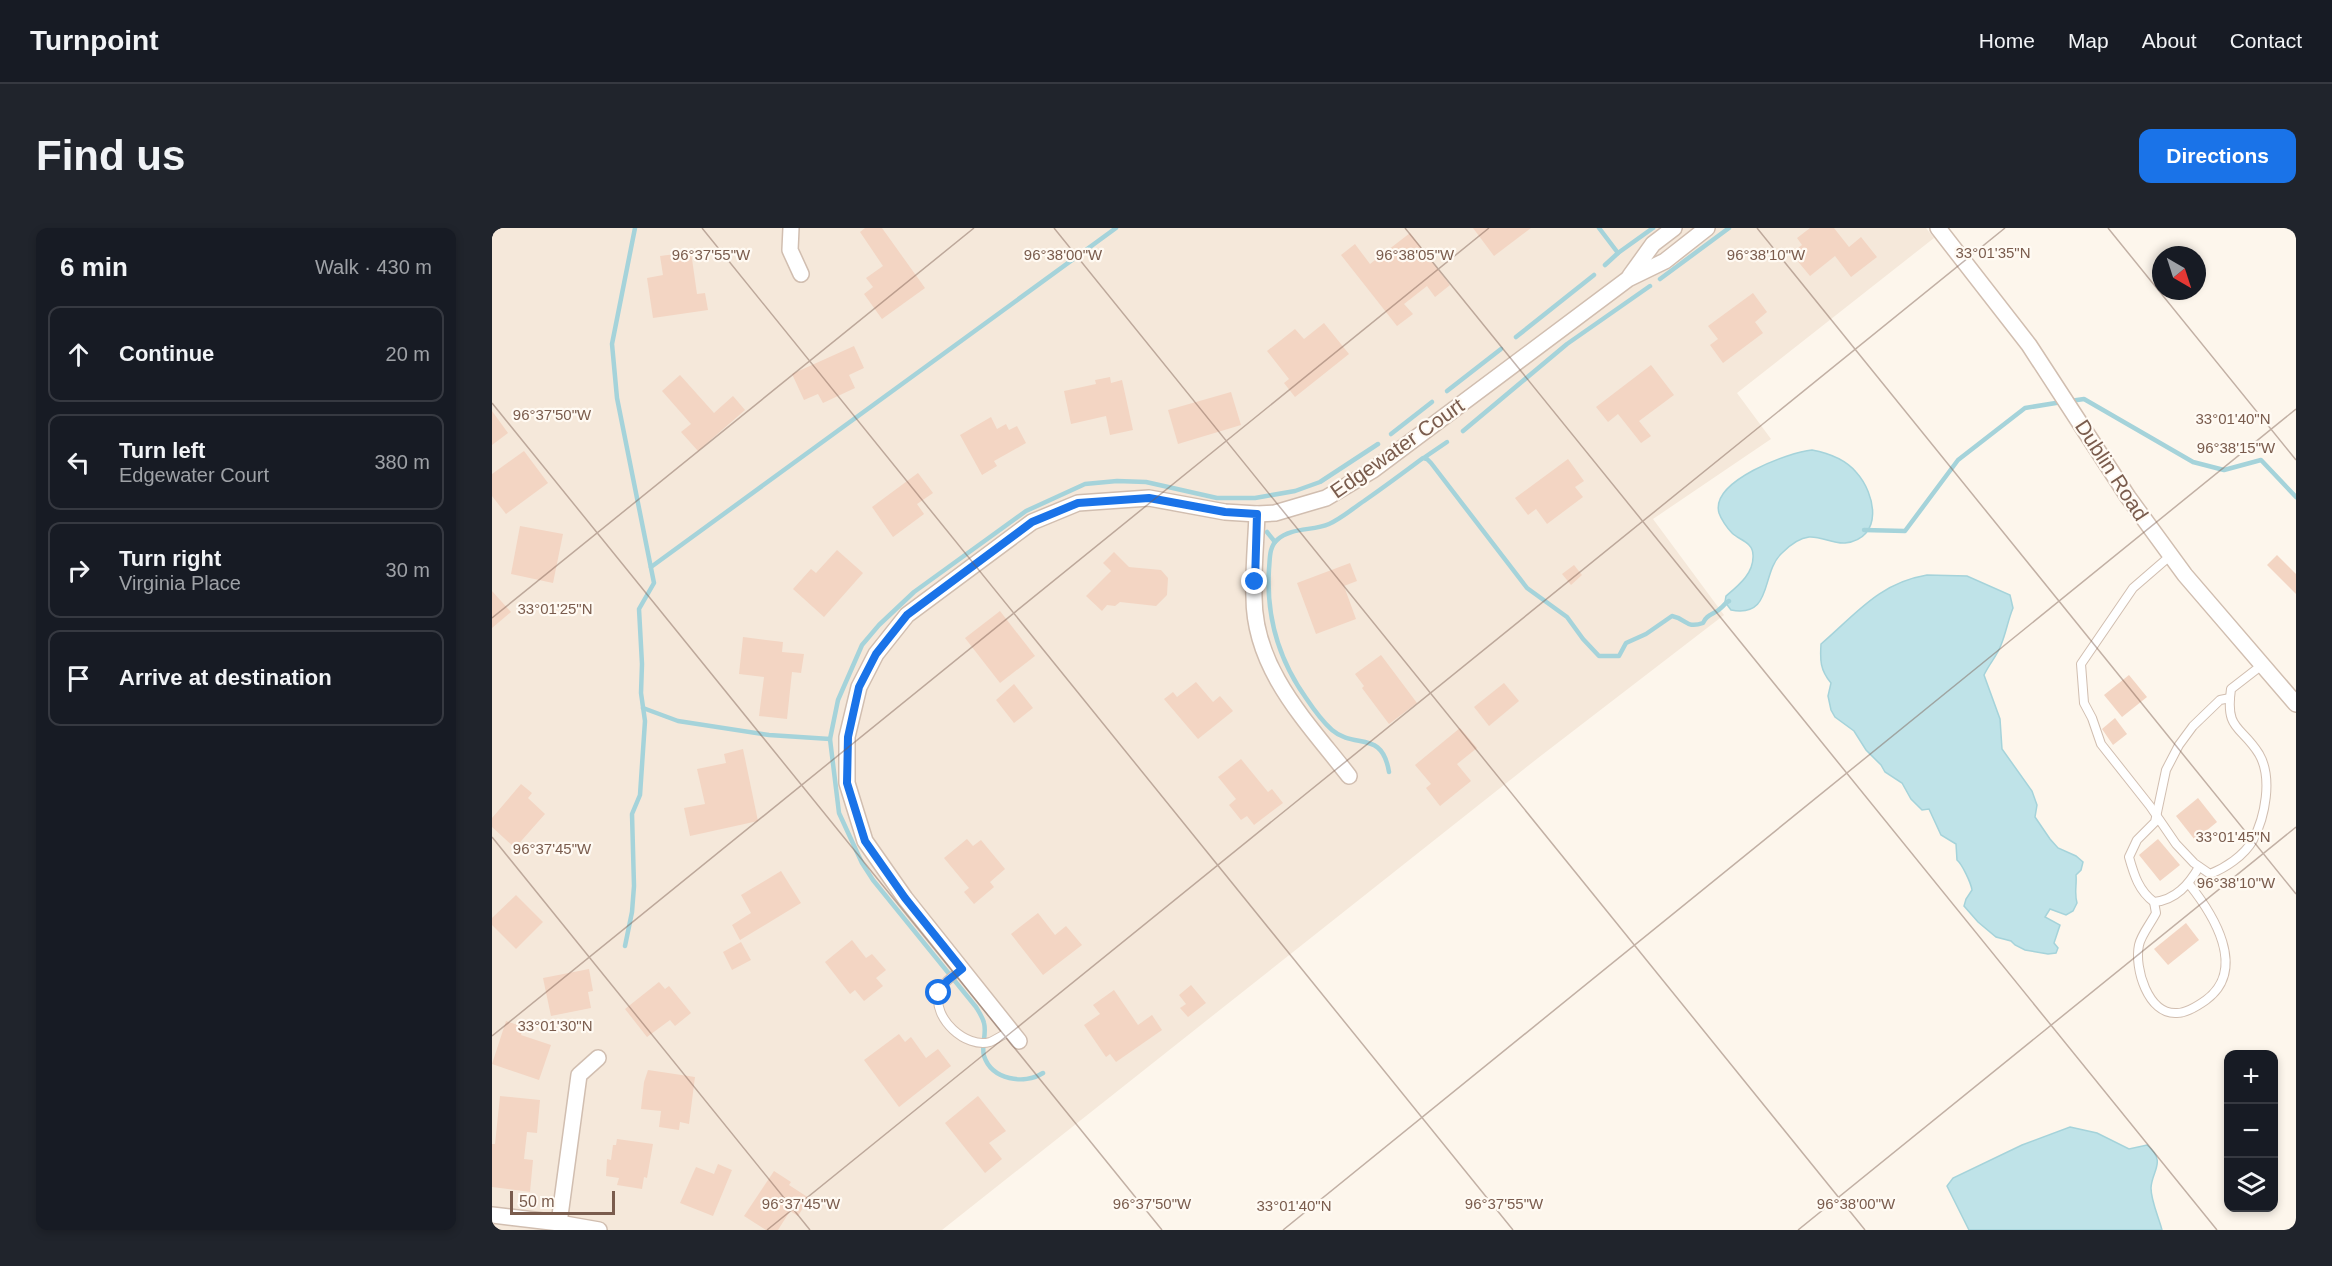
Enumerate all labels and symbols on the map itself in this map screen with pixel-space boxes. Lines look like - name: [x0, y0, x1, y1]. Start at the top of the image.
- text: 33°01'35"N: [1955, 244, 2031, 261]
- text: 96°37'55"W: [672, 246, 751, 263]
- text: 96°38'00"W: [1024, 246, 1103, 263]
- text: 96°38'05"W: [1376, 246, 1455, 263]
- text: 96°38'10"W: [1727, 246, 1806, 263]
- north arrow: [2152, 246, 2206, 300]
- street label: Edgewater Court: [1326, 393, 1468, 503]
- text: 96°37'50"W: [513, 406, 592, 423]
- text: 33°01'40"N: [2195, 410, 2271, 427]
- street label: Dublin Road: [2071, 415, 2153, 525]
- text: 96°38'15"W: [2197, 439, 2276, 456]
- route end: [1241, 568, 1267, 594]
- text: 33°01'25"N: [517, 600, 593, 617]
- text: 33°01'45"N: [2195, 828, 2271, 845]
- text: 96°37'45"W: [513, 840, 592, 857]
- text: 96°38'10"W: [2197, 874, 2276, 891]
- route start: [925, 979, 951, 1005]
- text: 33°01'30"N: [517, 1017, 593, 1034]
- scale bar: [510, 1188, 615, 1216]
- text: 96°37'45"W: [762, 1195, 841, 1212]
- text: 96°37'50"W: [1113, 1195, 1192, 1212]
- text: 96°37'55"W: [1465, 1195, 1544, 1212]
- text: 96°38'00"W: [1817, 1195, 1896, 1212]
- text: 33°01'40"N: [1256, 1197, 1332, 1214]

